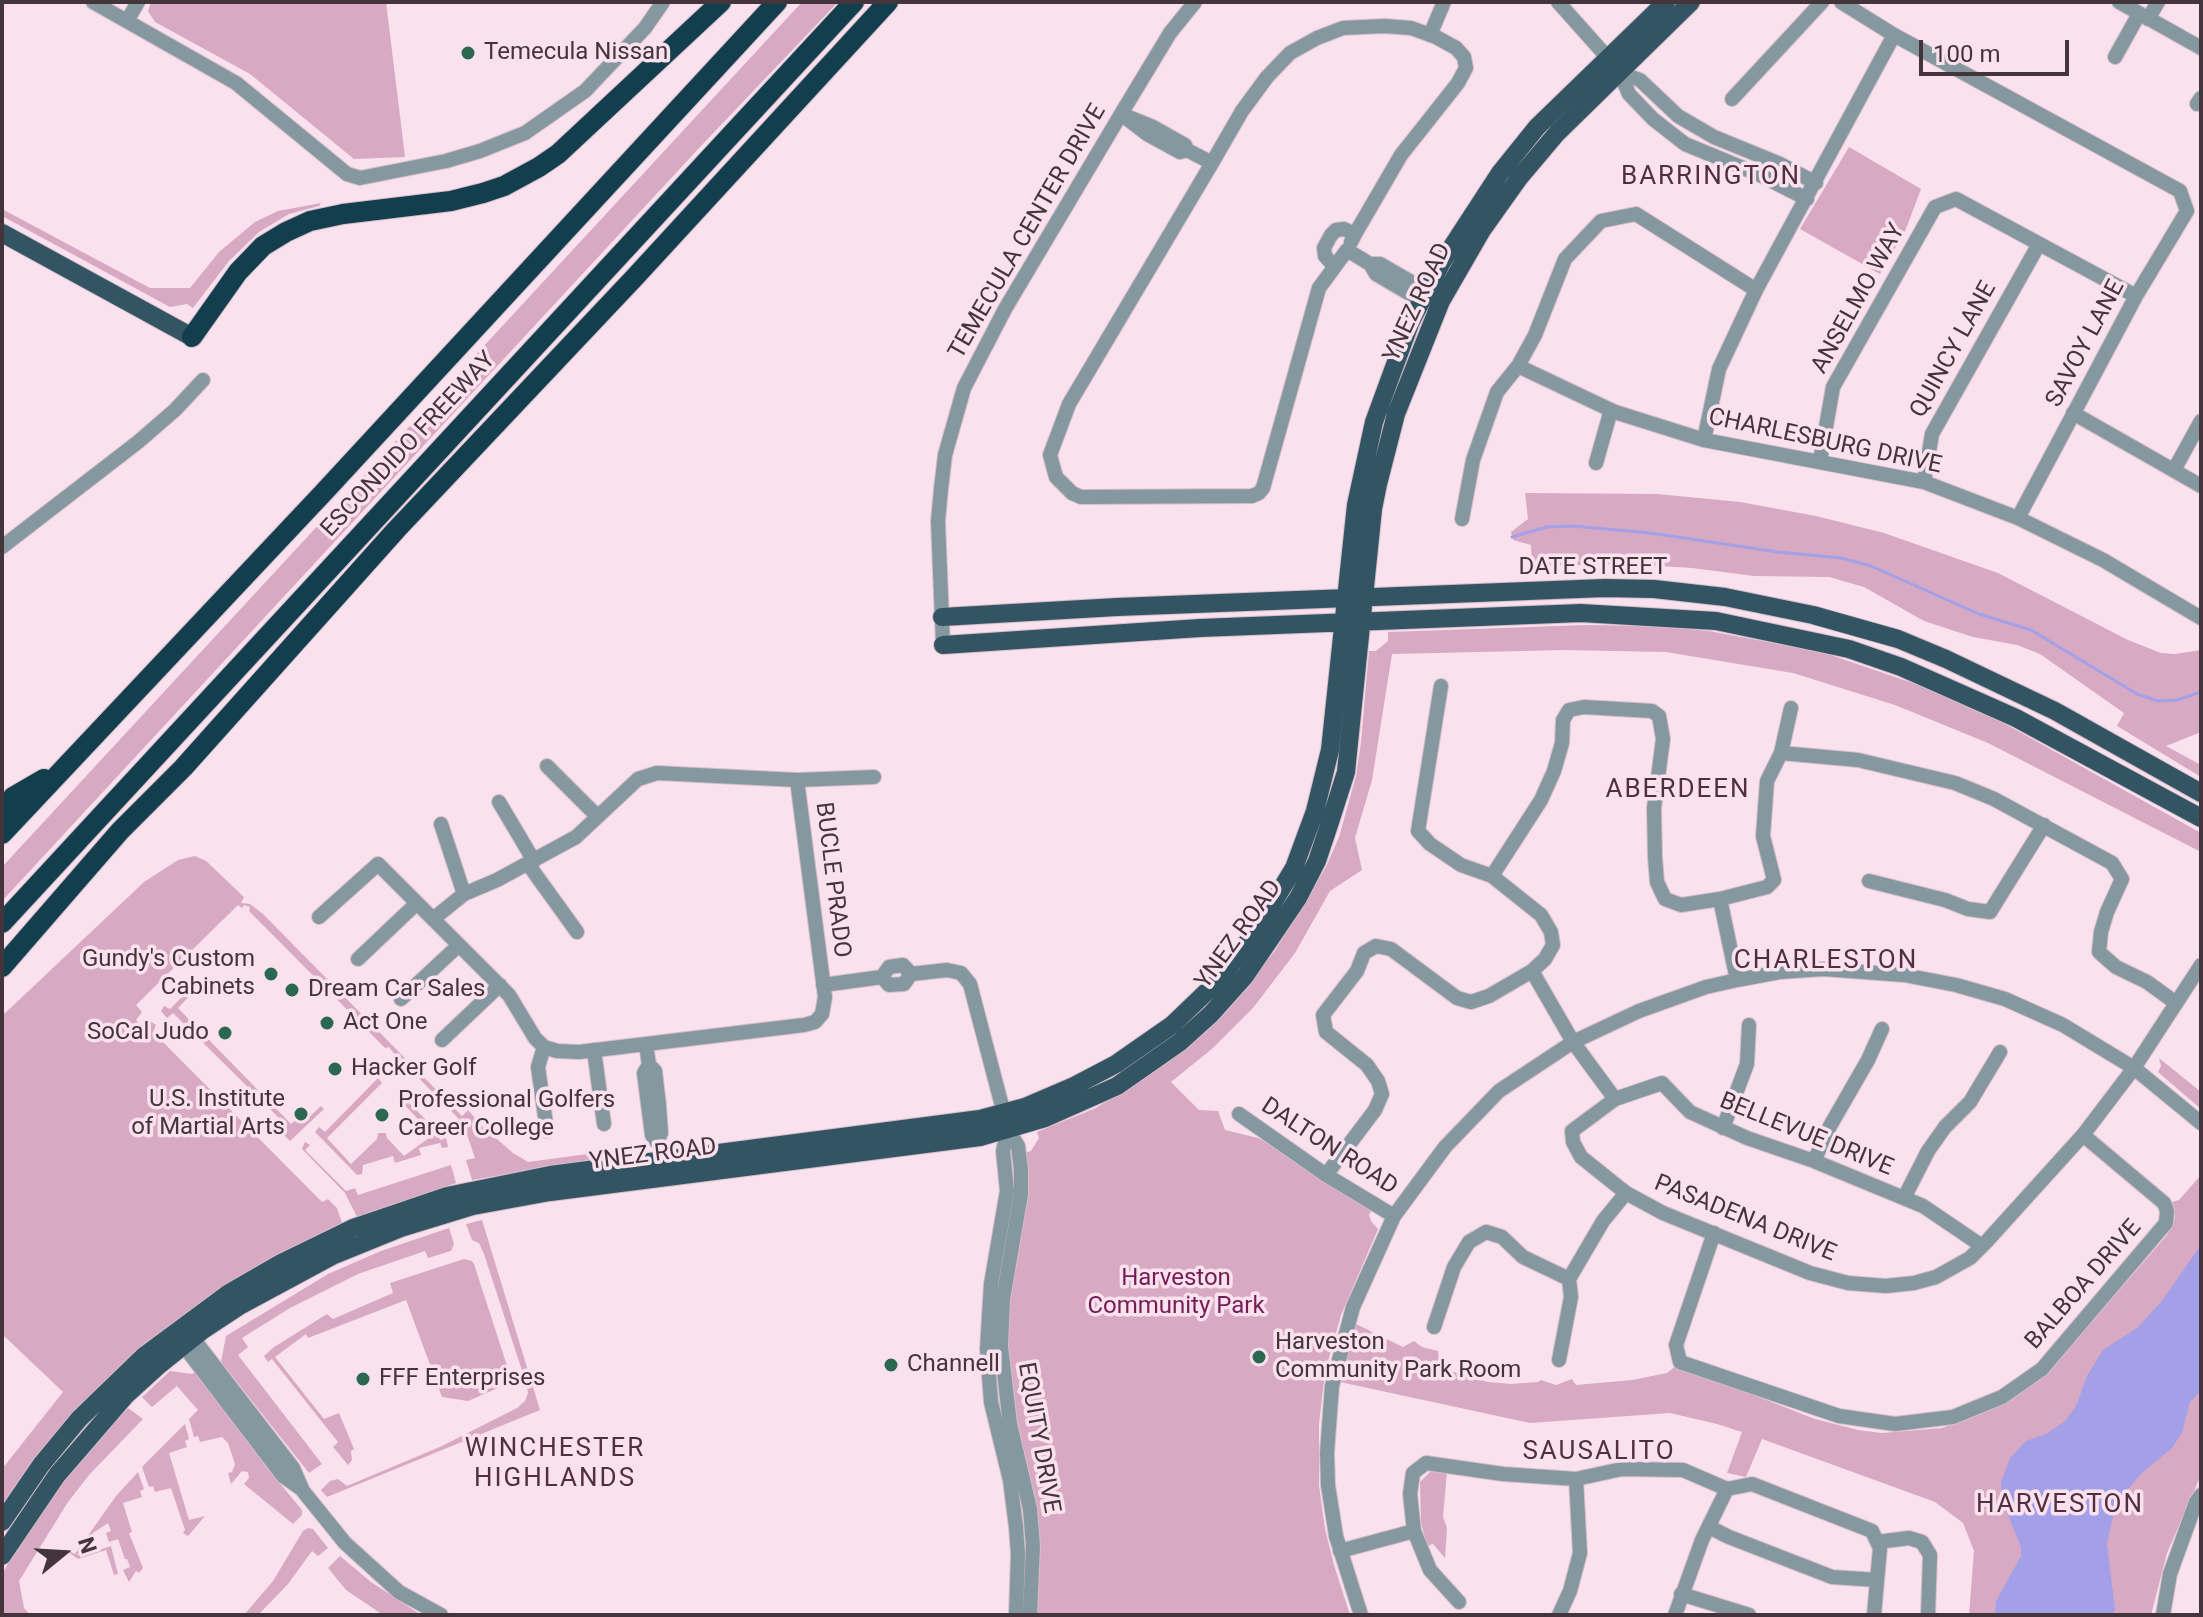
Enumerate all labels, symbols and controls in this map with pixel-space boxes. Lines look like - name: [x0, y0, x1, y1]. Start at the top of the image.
- scale bar: [1923, 24, 2073, 74]
- place label: Temecula Nissan: [484, 39, 668, 67]
- text: 100 m: [1933, 40, 2000, 68]
- marker: Temecula Nissan: [459, 44, 477, 62]
- street label: TEMECULA CENTER DRIVE: [943, 100, 1113, 364]
- district label: BARRINGTON: [1621, 161, 1801, 193]
- street label: ANSELMO WAY: [1806, 219, 1912, 379]
- street label: YNEZ ROAD: [1378, 239, 1458, 367]
- street label: SAVOY LANE: [2040, 275, 2132, 413]
- street label: QUINCY LANE: [1905, 277, 2003, 423]
- street label: ESCONDIDO FREEWAY: [316, 346, 502, 544]
- street label: CHARLESBURG DRIVE: [1706, 403, 1944, 481]
- street label: DATE STREET: [1519, 554, 1667, 582]
- district label: ABERDEEN: [1605, 774, 1751, 806]
- street label: BUCLE PRADO: [808, 801, 856, 959]
- street label: YNEZ ROAD: [1190, 875, 1288, 995]
- district label: CHARLESTON: [1734, 945, 1918, 977]
- place label: Gundy's Custom Cabinets: [82, 946, 255, 1002]
- marker: Gundy's Custom Cabinets: [262, 965, 280, 983]
- place label: Dream Car Sales: [308, 976, 485, 1004]
- marker: Dream Car Sales: [283, 981, 301, 999]
- place label: Act One: [343, 1009, 428, 1037]
- marker: Act One: [318, 1014, 336, 1032]
- place label: SoCal Judo: [87, 1019, 209, 1047]
- marker: SoCal Judo: [216, 1024, 234, 1042]
- place label: Hacker Golf: [351, 1055, 477, 1083]
- marker: Hacker Golf: [326, 1060, 344, 1078]
- place label: U.S. Institute of Martial Arts: [131, 1086, 285, 1142]
- place label: Professional Golfers Career College: [398, 1087, 615, 1143]
- street label: BELLEVUE DRIVE: [1715, 1087, 1897, 1183]
- street label: DALTON ROAD: [1255, 1092, 1403, 1202]
- marker: U.S. Institute of Martial Arts: [292, 1105, 310, 1123]
- marker: Professional Golfers Career College: [373, 1106, 391, 1124]
- street label: YNEZ ROAD: [588, 1133, 718, 1177]
- street label: PASADENA DRIVE: [1650, 1169, 1840, 1269]
- street label: BALBOA DRIVE: [2020, 1214, 2148, 1356]
- park label: Harveston Community Park: [1087, 1265, 1265, 1321]
- place label: Harveston Community Park Room: [1275, 1329, 1521, 1385]
- marker: Harveston Community Park Room: [1250, 1348, 1268, 1366]
- place label: Channell: [907, 1351, 1000, 1379]
- marker: Channell: [882, 1356, 900, 1374]
- street label: EQUITY DRIVE: [1011, 1360, 1065, 1516]
- place label: FFF Enterprises: [379, 1365, 545, 1393]
- marker: FFF Enterprises: [354, 1370, 372, 1388]
- district label: WINCHESTER HIGHLANDS: [465, 1433, 645, 1494]
- district label: SAUSALITO: [1522, 1436, 1676, 1468]
- district label: HARVESTON: [1976, 1489, 2144, 1521]
- north arrow: [24, 1513, 104, 1593]
- text: N: [73, 1534, 102, 1557]

